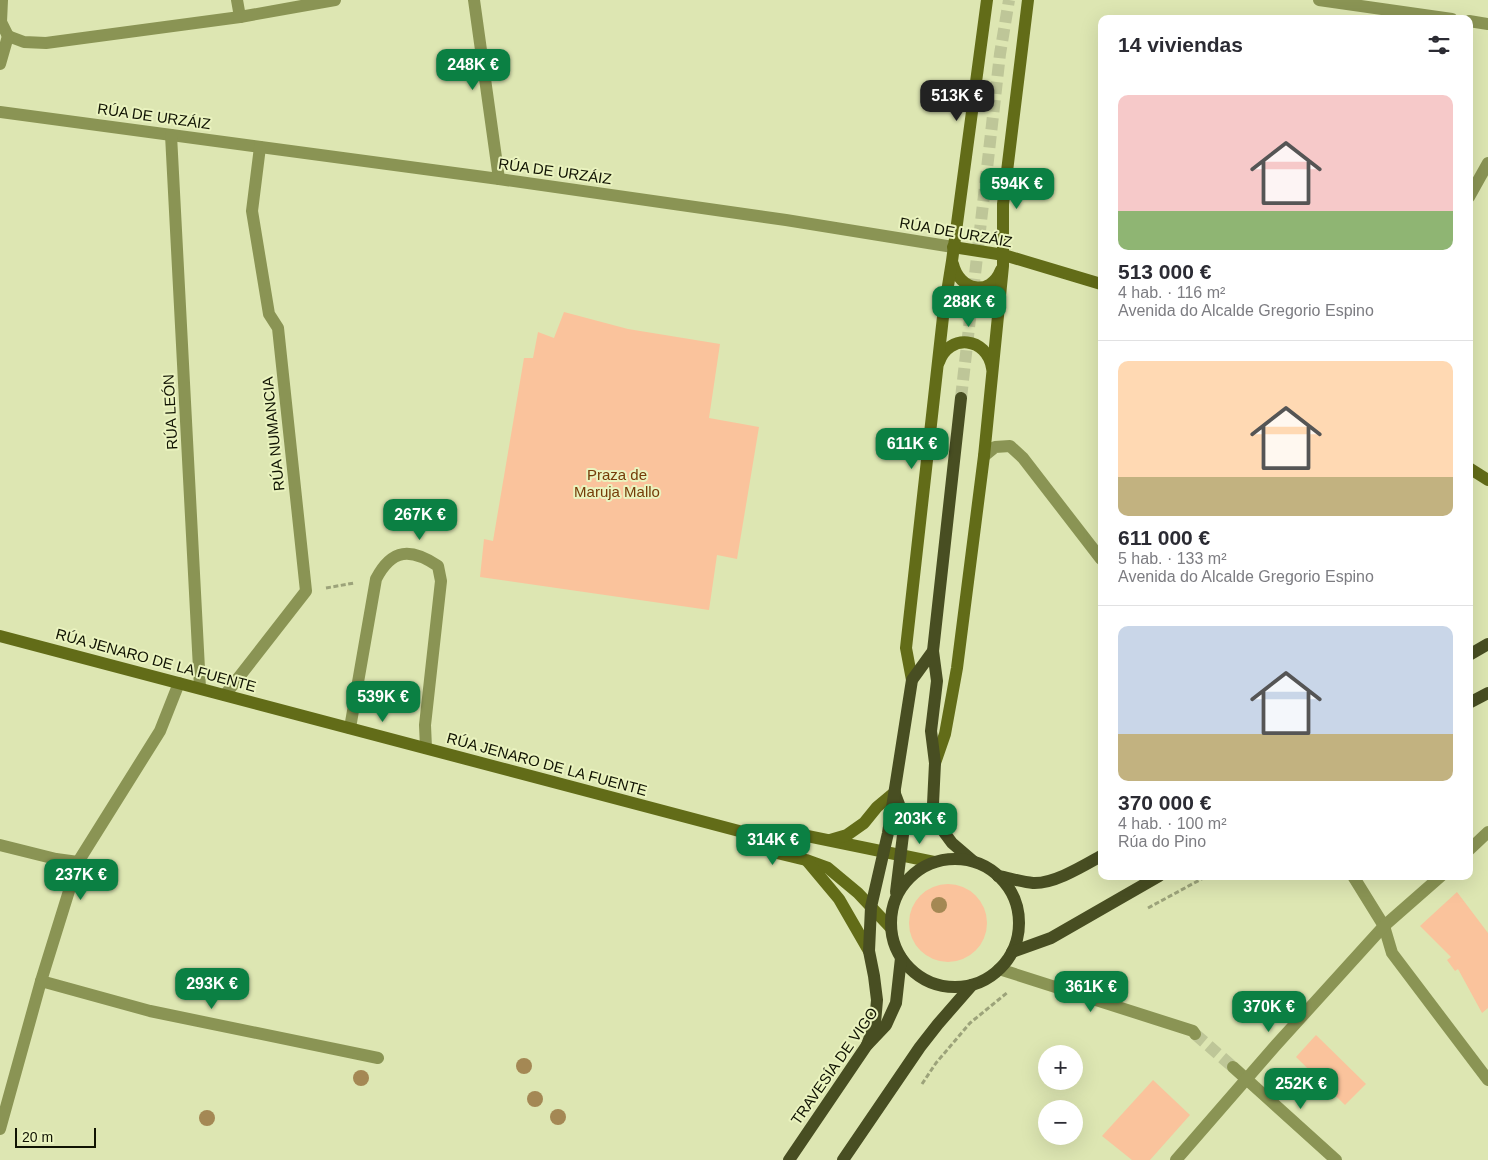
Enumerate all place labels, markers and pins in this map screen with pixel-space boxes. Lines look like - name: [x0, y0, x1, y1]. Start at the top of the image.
- pin: 248K €: [432, 48, 514, 91]
- pin: 513K €: [916, 80, 998, 122]
- pin: 594K €: [976, 168, 1058, 210]
- pin: 288K €: [928, 286, 1010, 328]
- pin: 611K €: [871, 428, 953, 470]
- pin: 267K €: [379, 498, 461, 541]
- pin: 539K €: [342, 680, 424, 723]
- pin: 203K €: [879, 802, 961, 845]
- pin: 314K €: [732, 824, 814, 866]
- pin: 237K €: [40, 858, 122, 901]
- pin: 293K €: [171, 968, 253, 1010]
- pin: 361K €: [1050, 970, 1132, 1013]
- pin: 370K €: [1228, 990, 1310, 1033]
- pin: 252K €: [1260, 1068, 1342, 1110]

